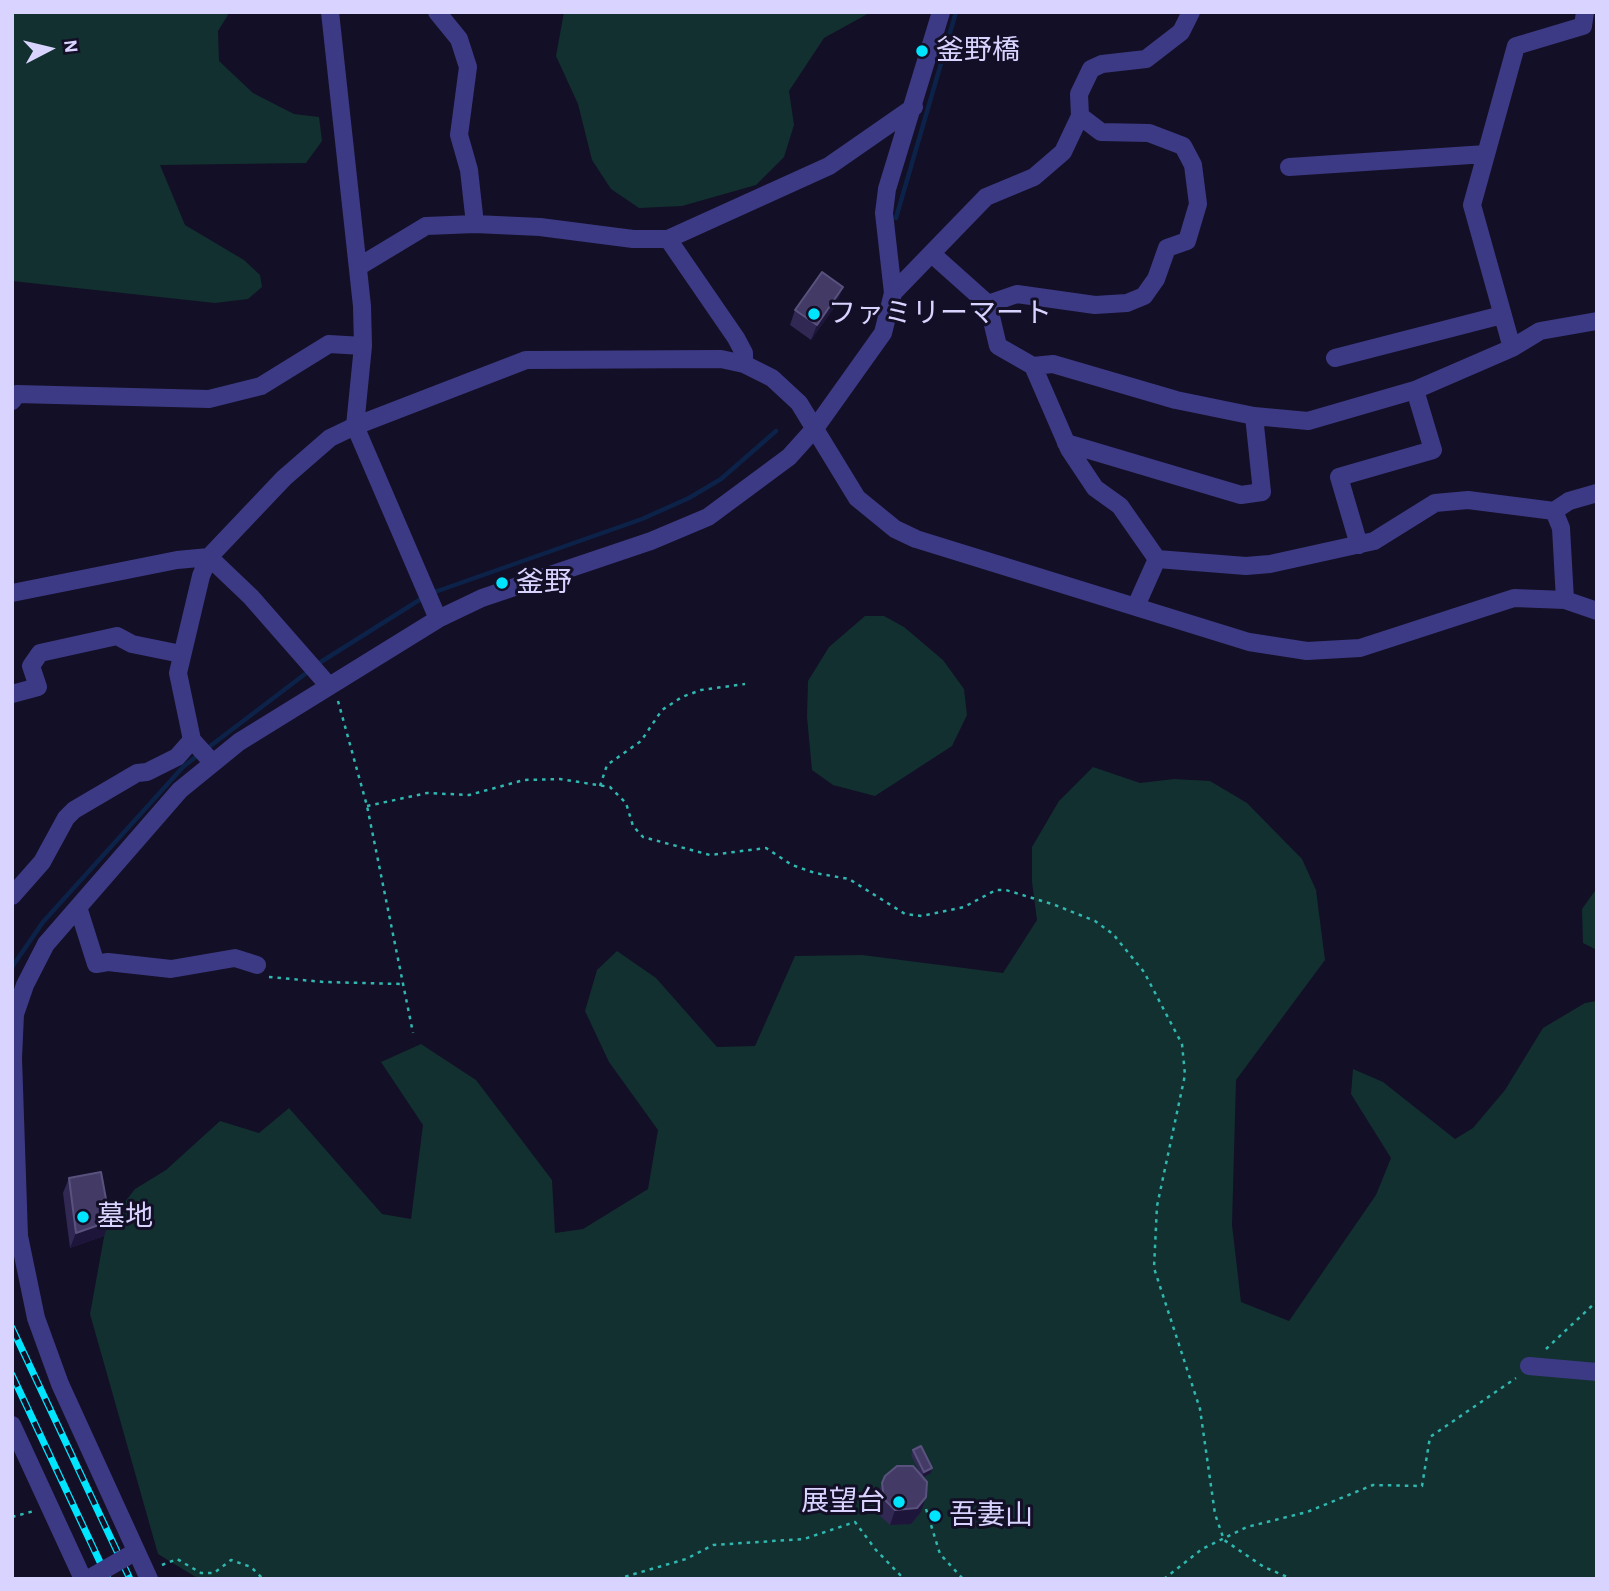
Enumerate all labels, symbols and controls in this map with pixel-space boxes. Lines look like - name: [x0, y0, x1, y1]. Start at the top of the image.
- north arrow: [14, 14, 84, 84]
- place label: 釜野橋: [936, 34, 1020, 68]
- text: N: [60, 39, 81, 54]
- marker: 釜野橋: [914, 43, 930, 59]
- place label: ファミリーマート: [828, 297, 1052, 331]
- marker: ファミリーマート: [806, 306, 822, 322]
- place label: 釜野: [516, 566, 572, 600]
- marker: 釜野: [494, 575, 510, 591]
- place label: 墓地: [97, 1200, 153, 1234]
- marker: 墓地: [75, 1209, 91, 1225]
- place label: 展望台: [801, 1485, 885, 1519]
- marker: 展望台: [891, 1494, 907, 1510]
- place label: 吾妻山: [949, 1499, 1033, 1533]
- marker: 吾妻山: [927, 1508, 943, 1524]

